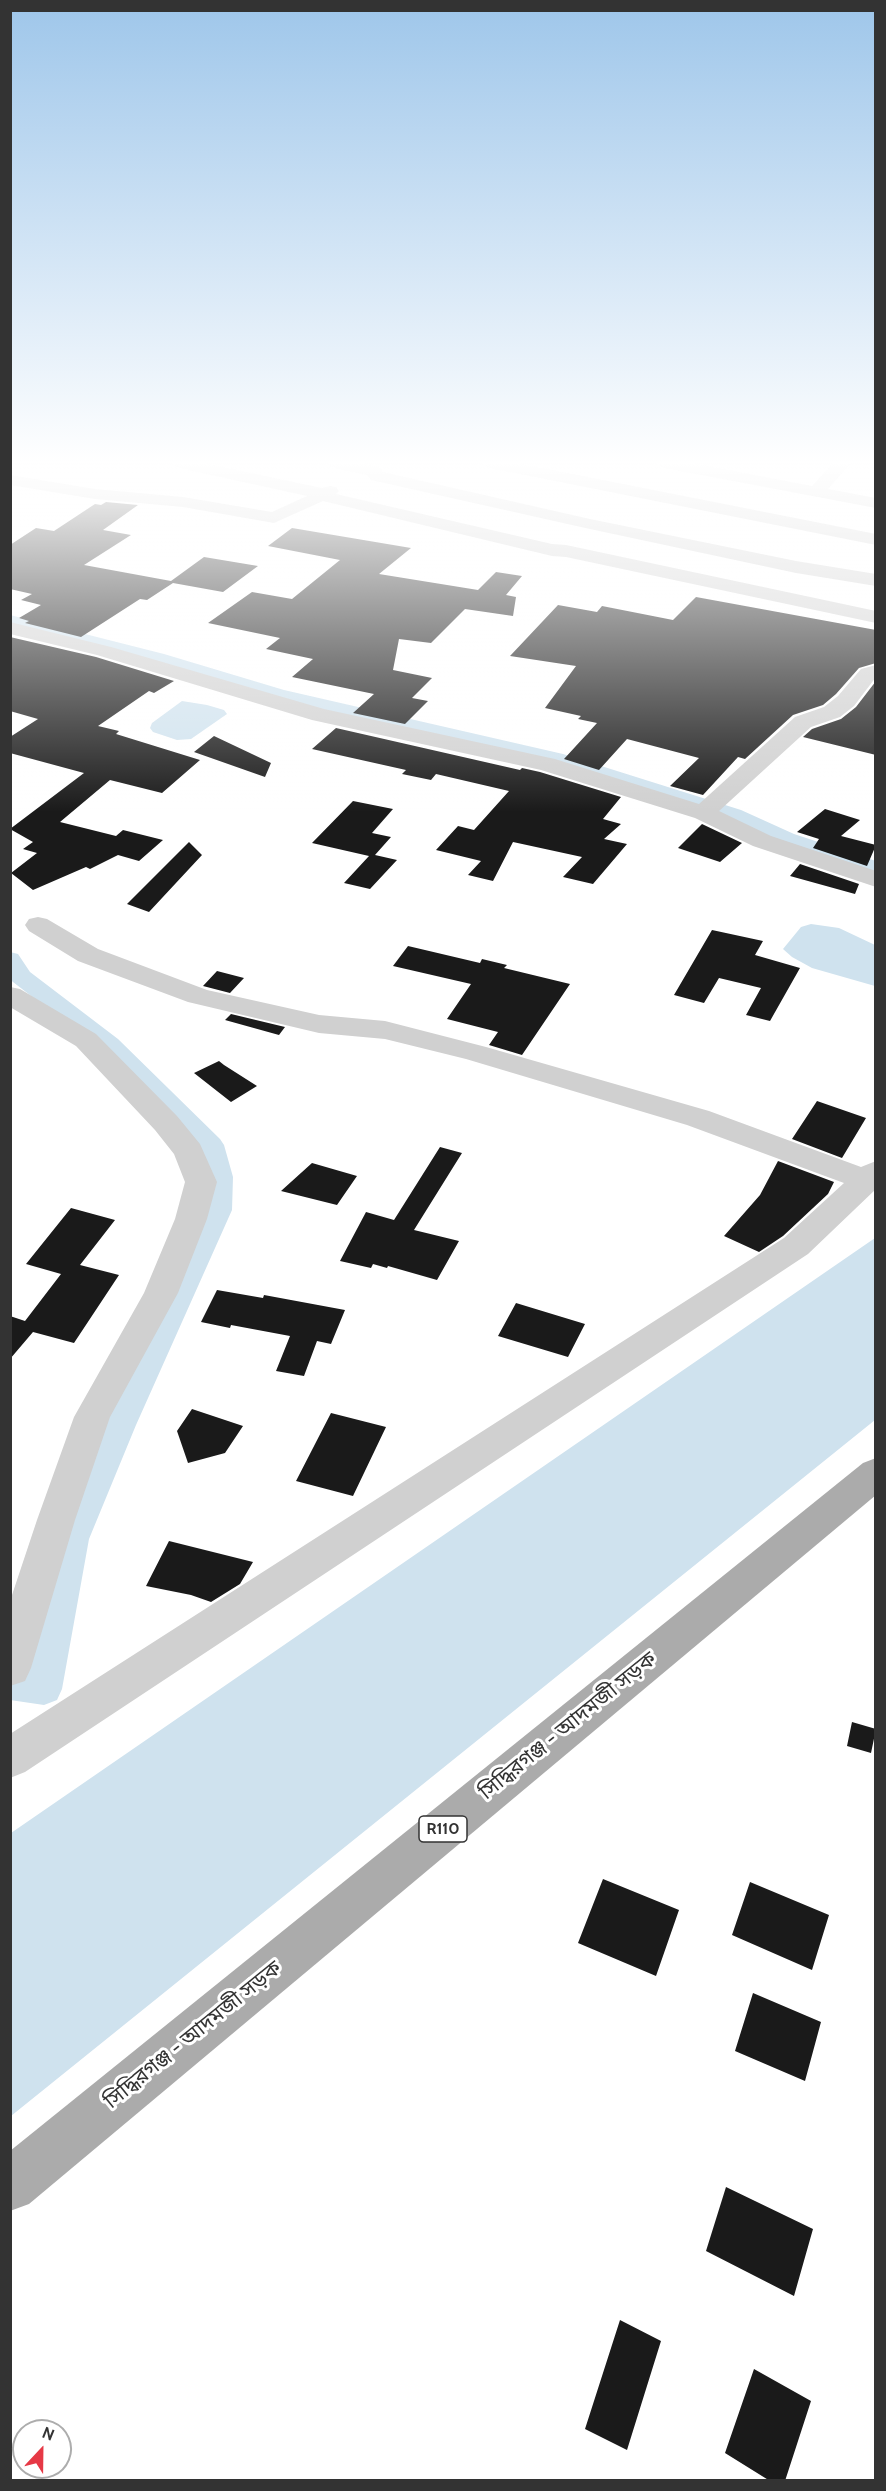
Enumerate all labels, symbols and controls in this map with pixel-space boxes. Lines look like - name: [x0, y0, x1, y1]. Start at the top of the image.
- street label: সিদ্ধিরগঞ্জ - আদমজী সড়ক: [474, 1647, 662, 1805]
- road number: R110: [419, 1816, 467, 1842]
- street label: সিদ্ধিরগঞ্জ - আদমজী সড়ক: [99, 1956, 287, 2114]
- north arrow: [12, 2419, 72, 2479]
- text: N: [39, 2423, 57, 2445]

